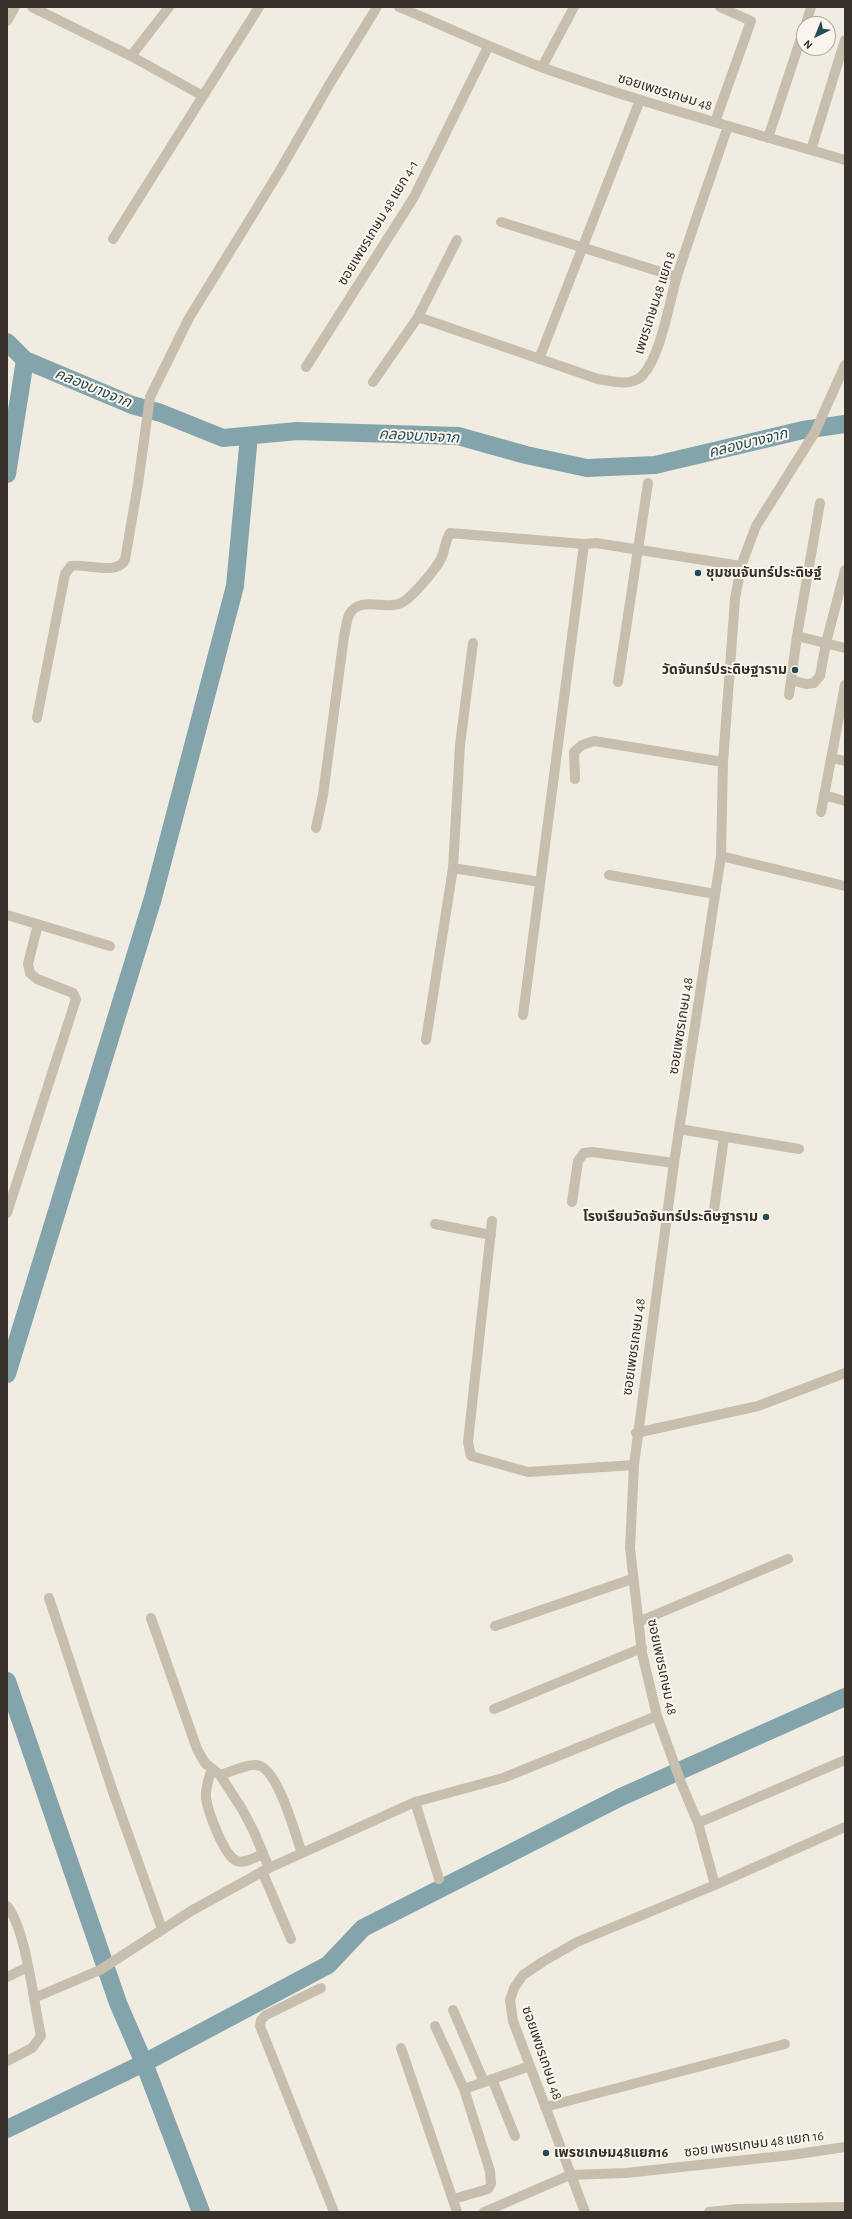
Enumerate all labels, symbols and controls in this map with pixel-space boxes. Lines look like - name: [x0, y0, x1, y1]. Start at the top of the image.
- north arrow: [796, 16, 836, 56]
- text: N: [802, 38, 815, 51]
- street label: ซอยเพชรเกษม 48: [616, 70, 714, 114]
- street label: ซอยเพชรเกษม 48 แยก 4-1: [334, 157, 422, 289]
- street label: เพชรเกษม48 แยก 8: [630, 249, 680, 357]
- water label: คลองบางจาก: [52, 365, 134, 411]
- water label: คลองบางจาก: [378, 425, 460, 447]
- water label: คลองบางจาก: [707, 425, 789, 461]
- place label: ชุมชนจันทร์ประดิษฐ์: [706, 565, 821, 581]
- marker: ชุมชนจันทร์ประดิษฐ์: [693, 568, 703, 578]
- place label: วัดจันทร์ประดิษฐาราม: [662, 662, 787, 678]
- marker: วัดจันทร์ประดิษฐาราม: [790, 665, 800, 675]
- street label: ซอยเพชรเกษม 48: [665, 976, 697, 1076]
- place label: โรงเรียนวัดจันทร์ประดิษฐาราม: [583, 1209, 758, 1225]
- marker: โรงเรียนวัดจันทร์ประดิษฐาราม: [761, 1212, 771, 1222]
- street label: ซอยเพชรเกษม 48: [619, 1297, 649, 1397]
- street label: ซอยเพชรเกษม 48: [644, 1617, 680, 1717]
- street label: ซอยเพชรเกษม 48: [518, 2004, 566, 2102]
- street label: ซอย เพชรเกษม 48 แยก 16: [683, 2127, 825, 2161]
- place label: เพรชเกษม48แยก16: [554, 2145, 668, 2161]
- marker: เพรชเกษม48แยก16: [541, 2148, 551, 2158]

